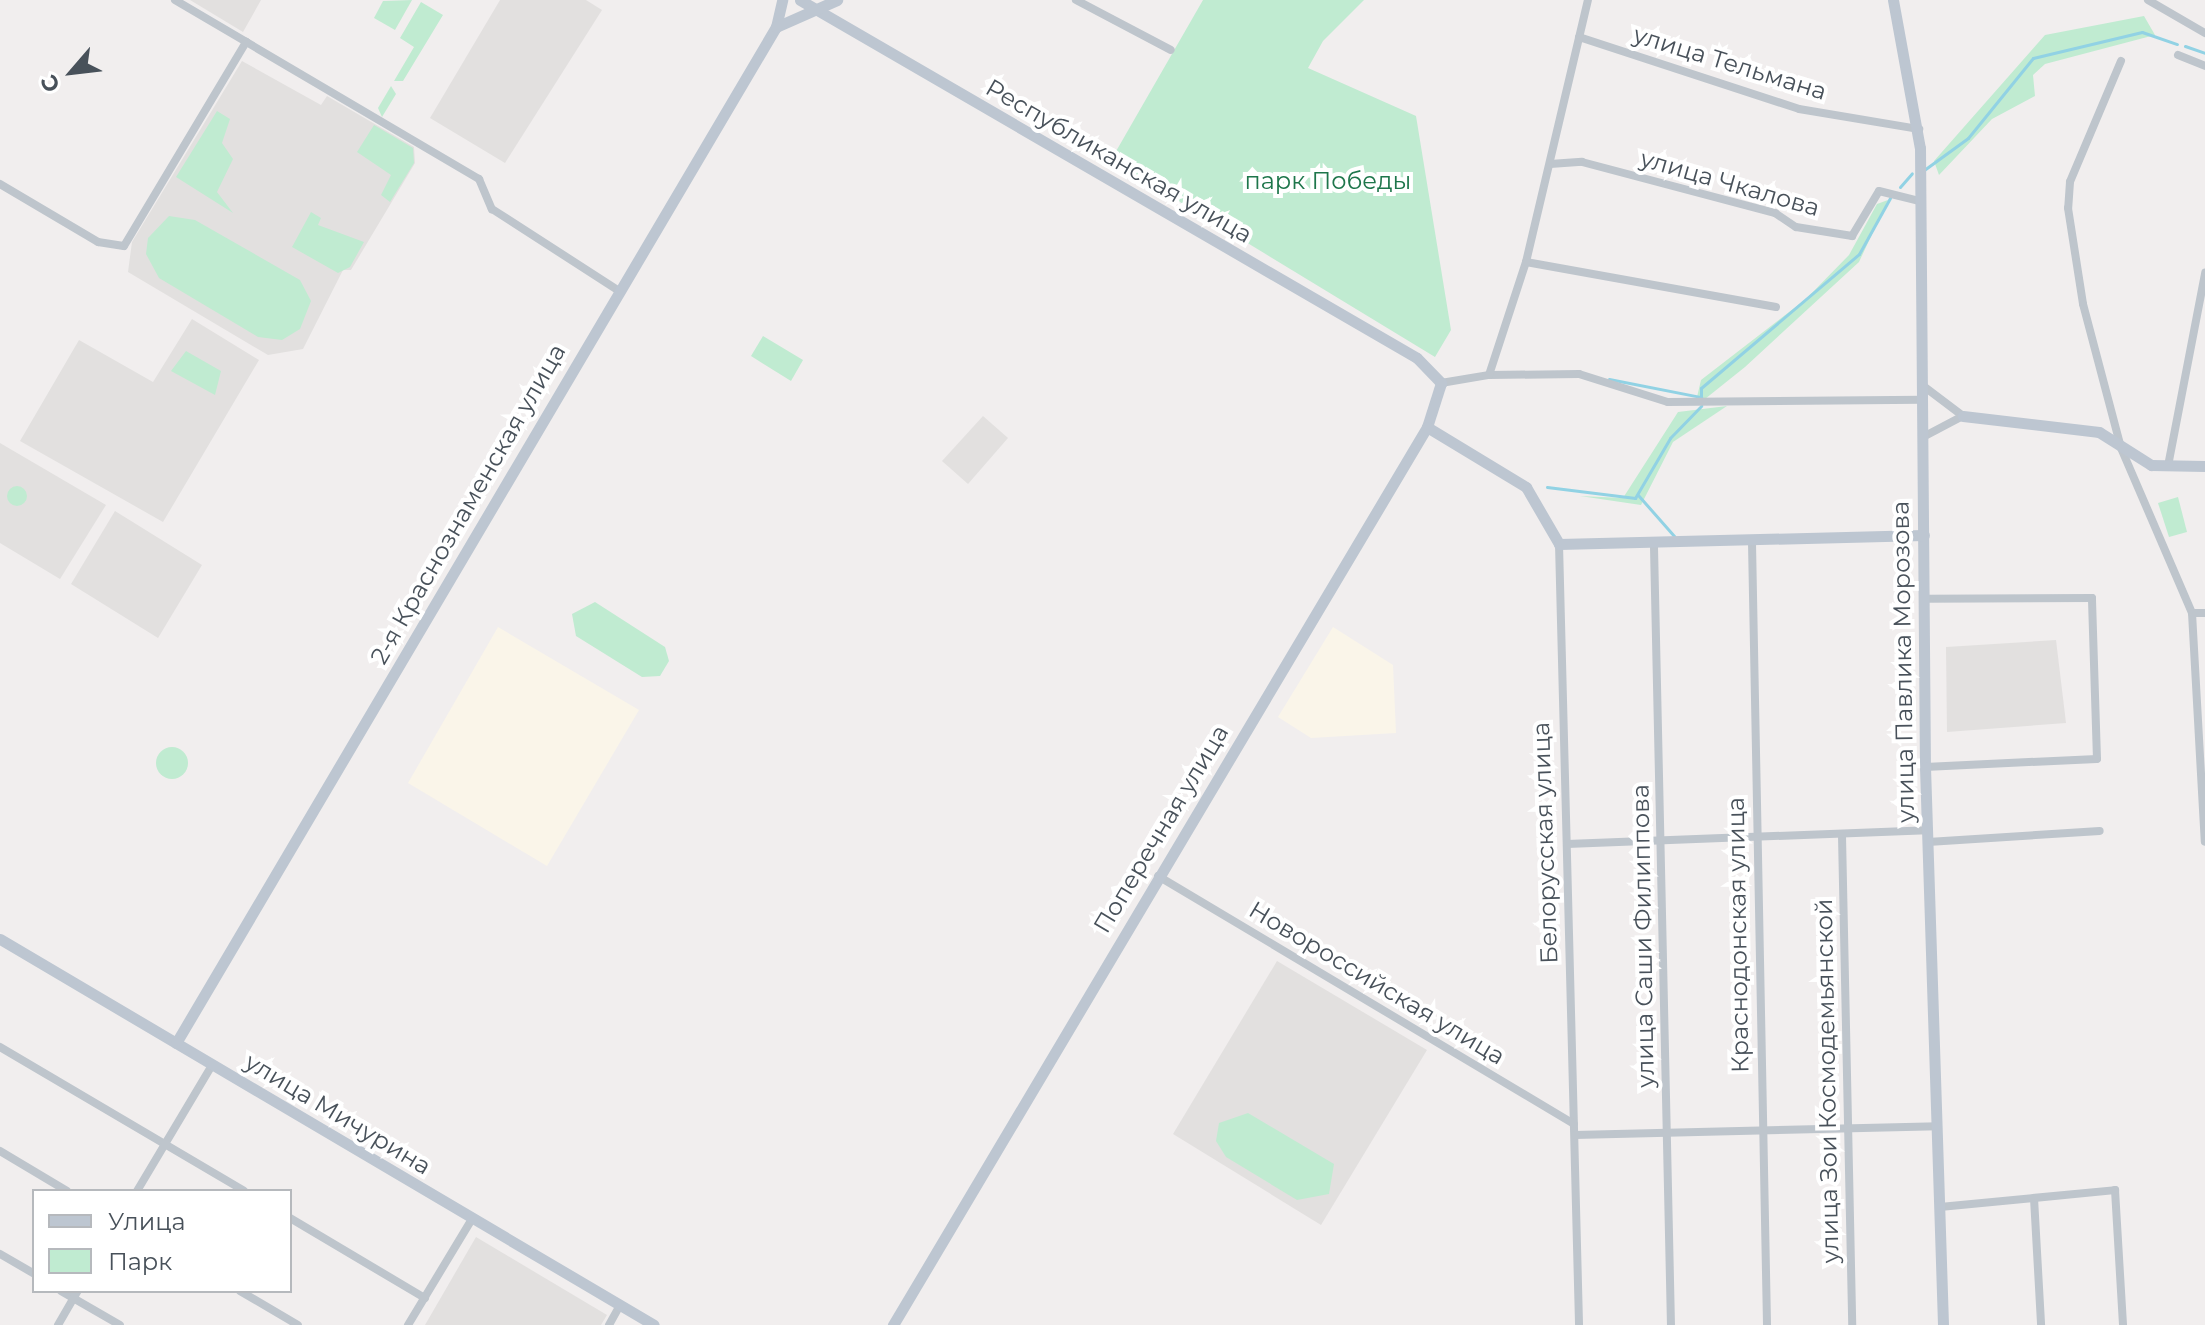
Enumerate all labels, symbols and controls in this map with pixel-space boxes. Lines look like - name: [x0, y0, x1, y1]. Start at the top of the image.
- street label: улица Тельмана: [1630, 20, 1830, 106]
- north arrow: [32, 32, 112, 112]
- text: С: [35, 70, 66, 97]
- street label: Республиканская улица: [981, 73, 1257, 249]
- street label: улица Чкалова: [1637, 144, 1823, 222]
- park label: парк Победы: [1245, 167, 1411, 195]
- street label: 2-я Краснознаменская улица: [364, 339, 572, 669]
- street label: улица Павлика Морозова: [1886, 501, 1920, 823]
- street label: Поперечная улица: [1087, 720, 1235, 938]
- street label: Белорусская улица: [1526, 722, 1564, 964]
- street label: улица Саши Филиппова: [1626, 784, 1660, 1088]
- street label: Краснодонская улица: [1721, 797, 1755, 1073]
- street label: Новороссийская улица: [1244, 895, 1510, 1071]
- street label: улица Зои Космодемьянской: [1809, 898, 1845, 1264]
- street label: улица Мичурина: [240, 1047, 436, 1181]
- legend: [32, 1189, 292, 1293]
- text: Улица: [108, 1207, 186, 1236]
- text: Парк: [108, 1247, 172, 1276]

